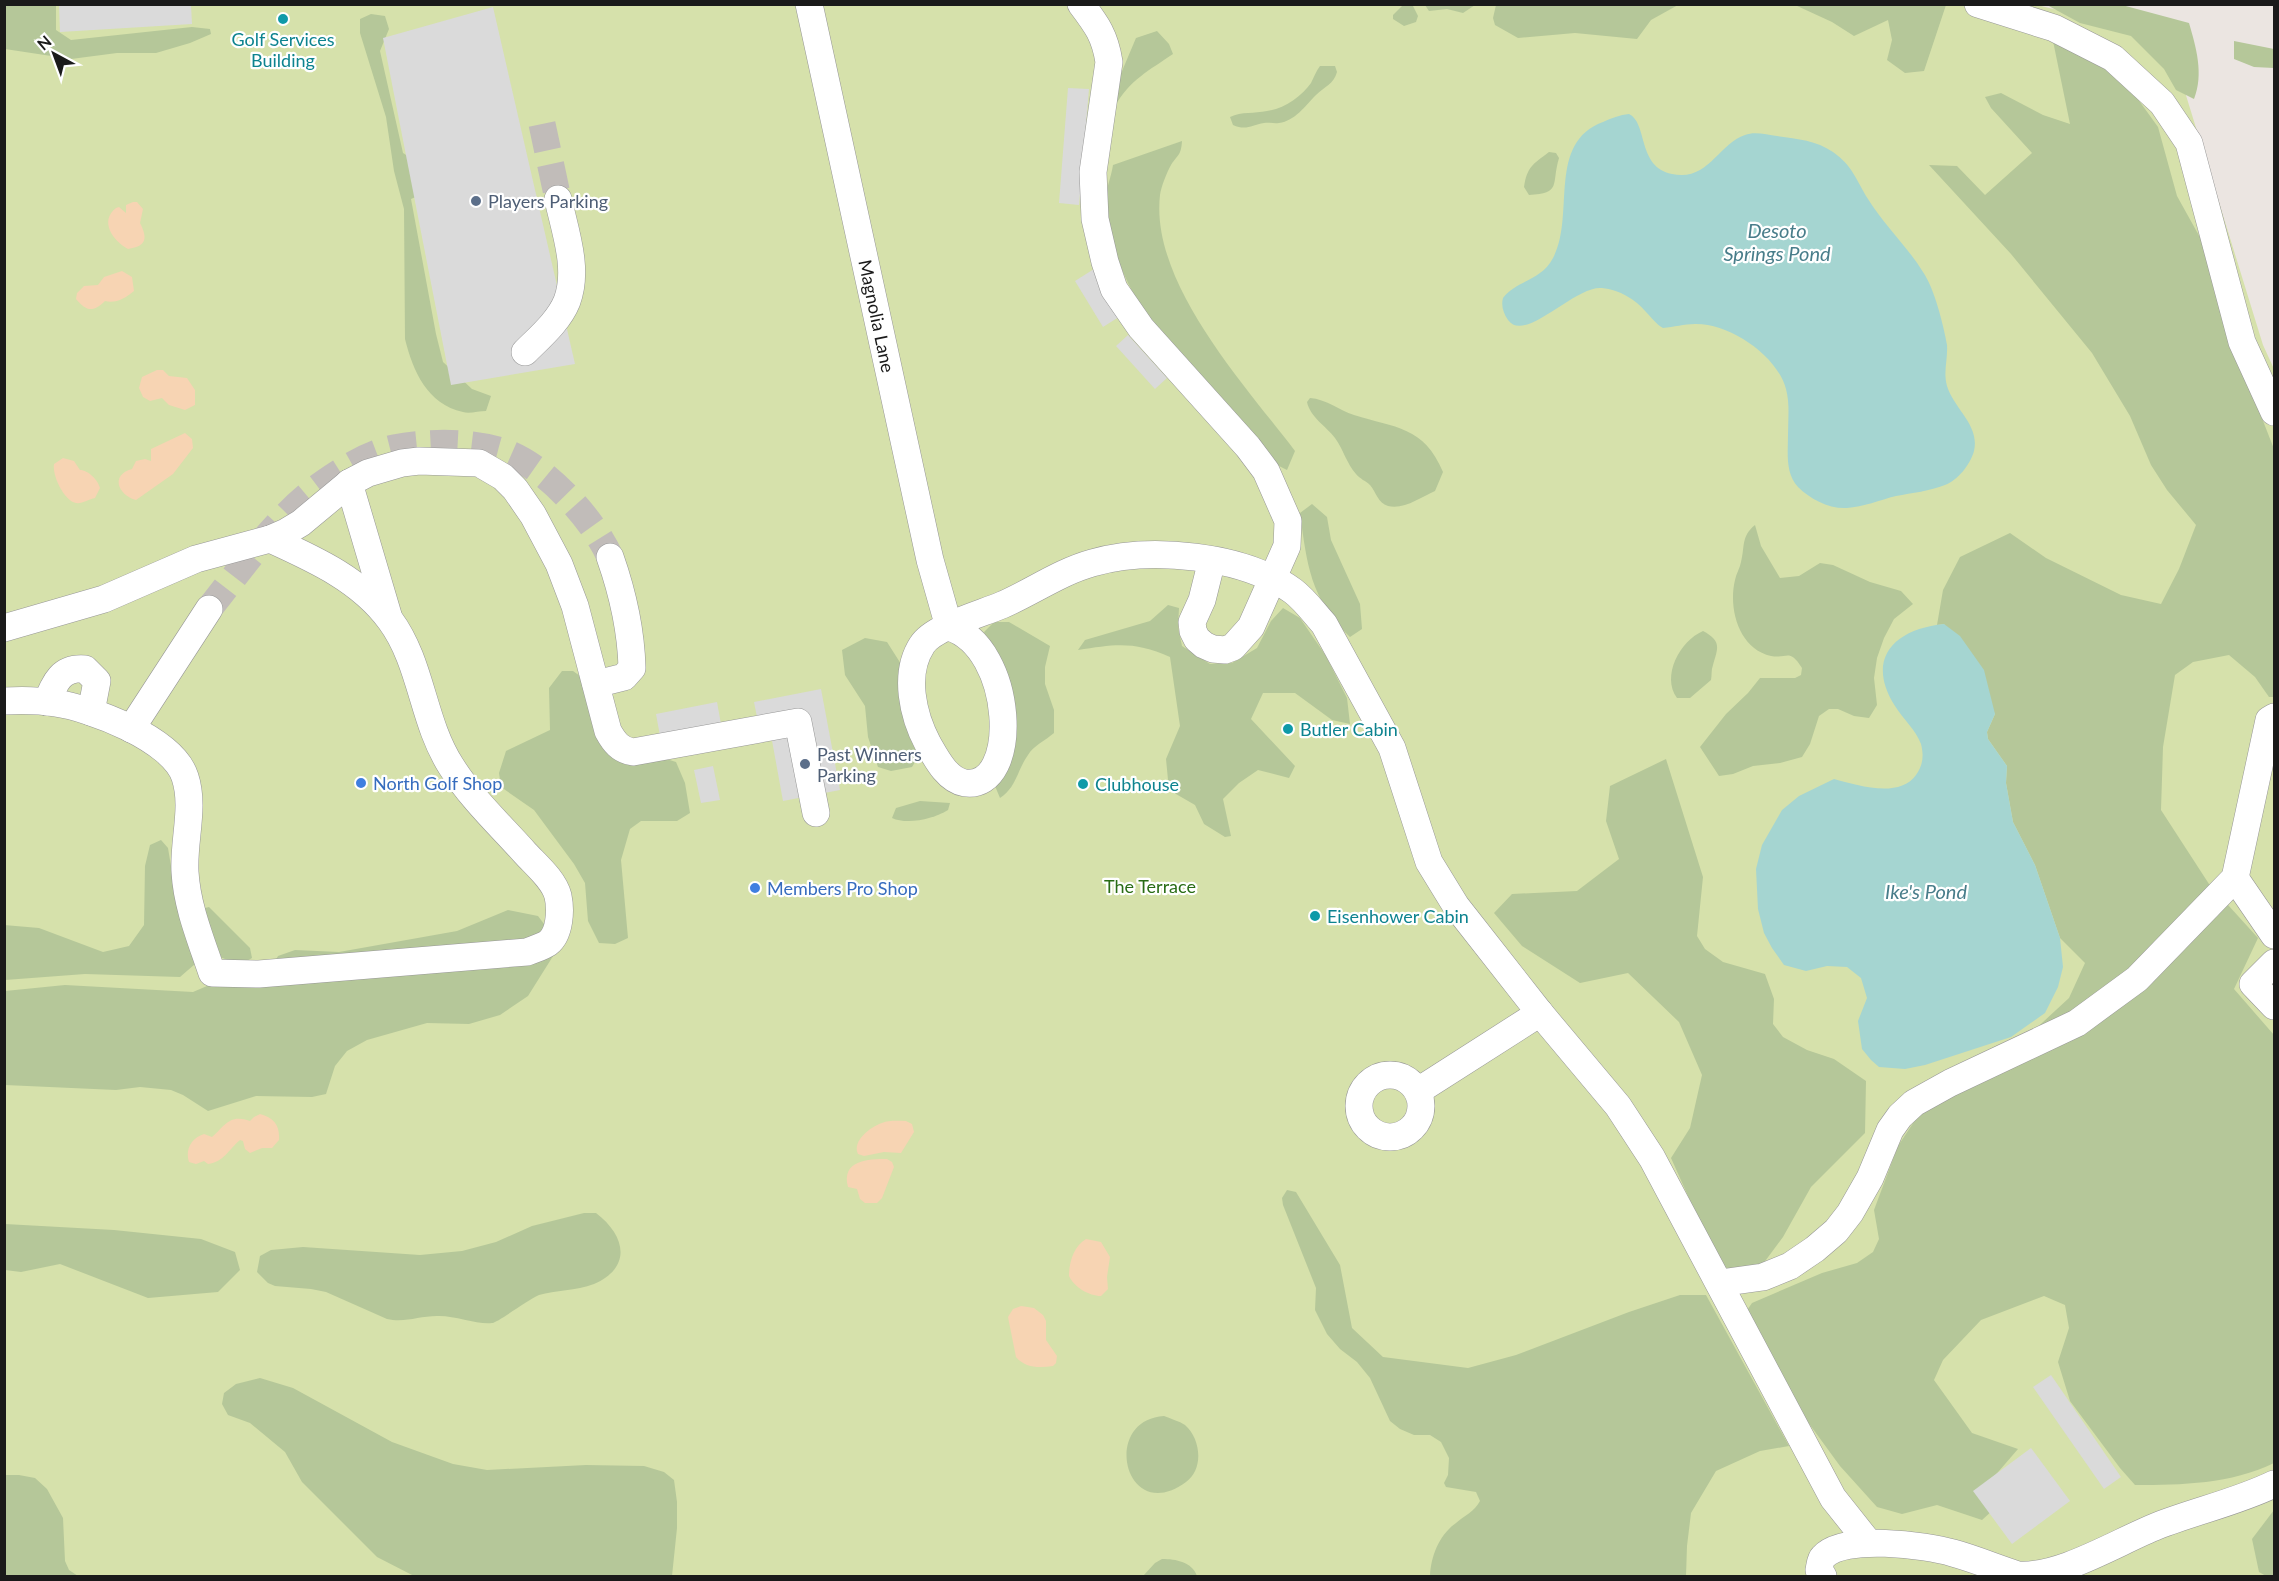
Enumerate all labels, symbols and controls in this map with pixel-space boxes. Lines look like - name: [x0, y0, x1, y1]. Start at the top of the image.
- marker: Golf Services Building: [276, 12, 290, 26]
- north arrow: [24, 24, 84, 84]
- place label: Golf Services Building: [231, 28, 335, 71]
- text: N: [33, 31, 55, 54]
- place label: Players Parking: [488, 190, 608, 212]
- marker: Players Parking: [469, 194, 483, 208]
- water label: Desoto Springs Pond: [1723, 218, 1831, 265]
- street label: Magnolia Lane: [854, 258, 900, 374]
- place label: Butler Cabin: [1300, 718, 1398, 740]
- marker: Butler Cabin: [1281, 722, 1295, 736]
- place label: Past Winners Parking: [817, 743, 922, 786]
- marker: Past Winners Parking: [798, 757, 812, 771]
- place label: North Golf Shop: [373, 772, 502, 794]
- place label: Clubhouse: [1095, 773, 1179, 795]
- marker: North Golf Shop: [354, 776, 368, 790]
- marker: Clubhouse: [1076, 777, 1090, 791]
- park label: The Terrace: [1104, 875, 1196, 897]
- place label: Members Pro Shop: [767, 877, 918, 899]
- water label: Ike's Pond: [1885, 879, 1967, 903]
- marker: Members Pro Shop: [748, 881, 762, 895]
- place label: Eisenhower Cabin: [1327, 905, 1469, 927]
- marker: Eisenhower Cabin: [1308, 909, 1322, 923]

